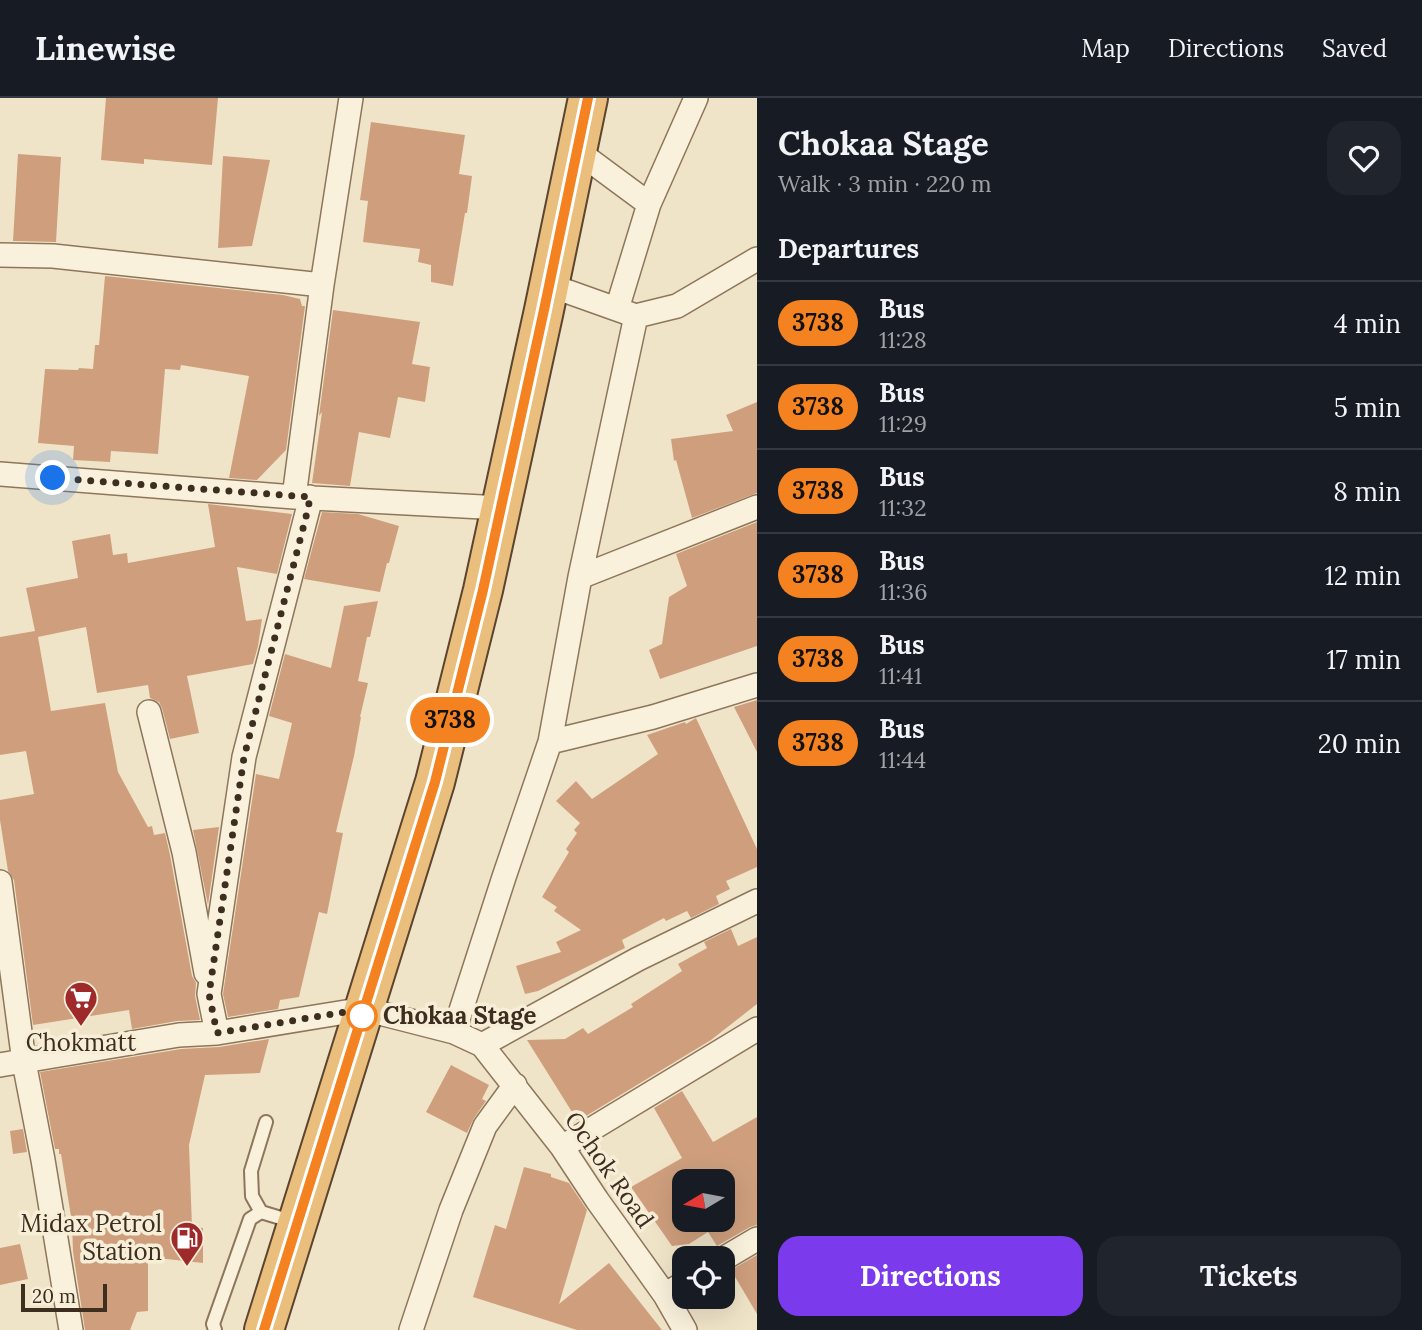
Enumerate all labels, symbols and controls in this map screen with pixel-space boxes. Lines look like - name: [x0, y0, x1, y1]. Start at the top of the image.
- text: Linewise: [35, 27, 176, 69]
- text: Map: [1081, 33, 1130, 64]
- text: Directions: [1168, 33, 1284, 64]
- text: Saved: [1322, 33, 1387, 64]
- button: heart: [1327, 121, 1401, 195]
- text: Chokaa Stage: [778, 122, 989, 164]
- text: Walk · 3 min · 220 m: [778, 169, 992, 198]
- text: Departures: [778, 232, 919, 265]
- text: Bus: [879, 292, 925, 325]
- text: 3738: [792, 307, 844, 338]
- text: 4 min: [1334, 307, 1401, 340]
- text: 11:28: [879, 325, 927, 354]
- text: Bus: [879, 376, 925, 409]
- text: 3738: [792, 391, 844, 422]
- text: 5 min: [1334, 391, 1401, 424]
- text: 11:29: [879, 409, 927, 438]
- your location: [35, 460, 70, 495]
- text: Bus: [879, 460, 925, 493]
- text: 3738: [792, 475, 844, 506]
- text: 8 min: [1333, 475, 1401, 508]
- text: 11:32: [879, 493, 927, 522]
- text: Bus: [879, 544, 925, 577]
- text: 3738: [792, 559, 844, 590]
- text: 12 min: [1324, 559, 1401, 592]
- text: 11:36: [879, 577, 927, 606]
- text: Bus: [879, 628, 925, 661]
- text: 3738: [792, 643, 844, 674]
- text: 17 min: [1326, 643, 1401, 676]
- text: 11:41: [879, 661, 922, 690]
- line badge: 3738: [401, 697, 499, 743]
- text: 3738: [424, 704, 476, 735]
- text: Bus: [879, 712, 925, 745]
- text: 3738: [792, 727, 844, 758]
- text: 20 min: [1318, 727, 1401, 760]
- text: 11:44: [879, 745, 926, 774]
- supermarket icon: Chokmatt: [62, 979, 100, 1028]
- place label: Chokaa Stage: [383, 1000, 536, 1031]
- marker: Chokaa Stage: [347, 1001, 377, 1031]
- place label: Chokmatt: [26, 1027, 137, 1058]
- street label: Ochok Road: [558, 1106, 661, 1234]
- north arrow: [672, 1169, 735, 1232]
- map controls: [672, 1169, 735, 1309]
- place label: Midax Petrol Station: [20, 1208, 162, 1267]
- fuel station icon: Midax Petrol Station: [168, 1219, 206, 1268]
- button: Directions: [778, 1236, 1083, 1316]
- button: Tickets: [1097, 1236, 1401, 1316]
- button: locate: [672, 1246, 735, 1309]
- scale bar: [21, 1281, 107, 1313]
- text: 20 m: [32, 1284, 76, 1308]

